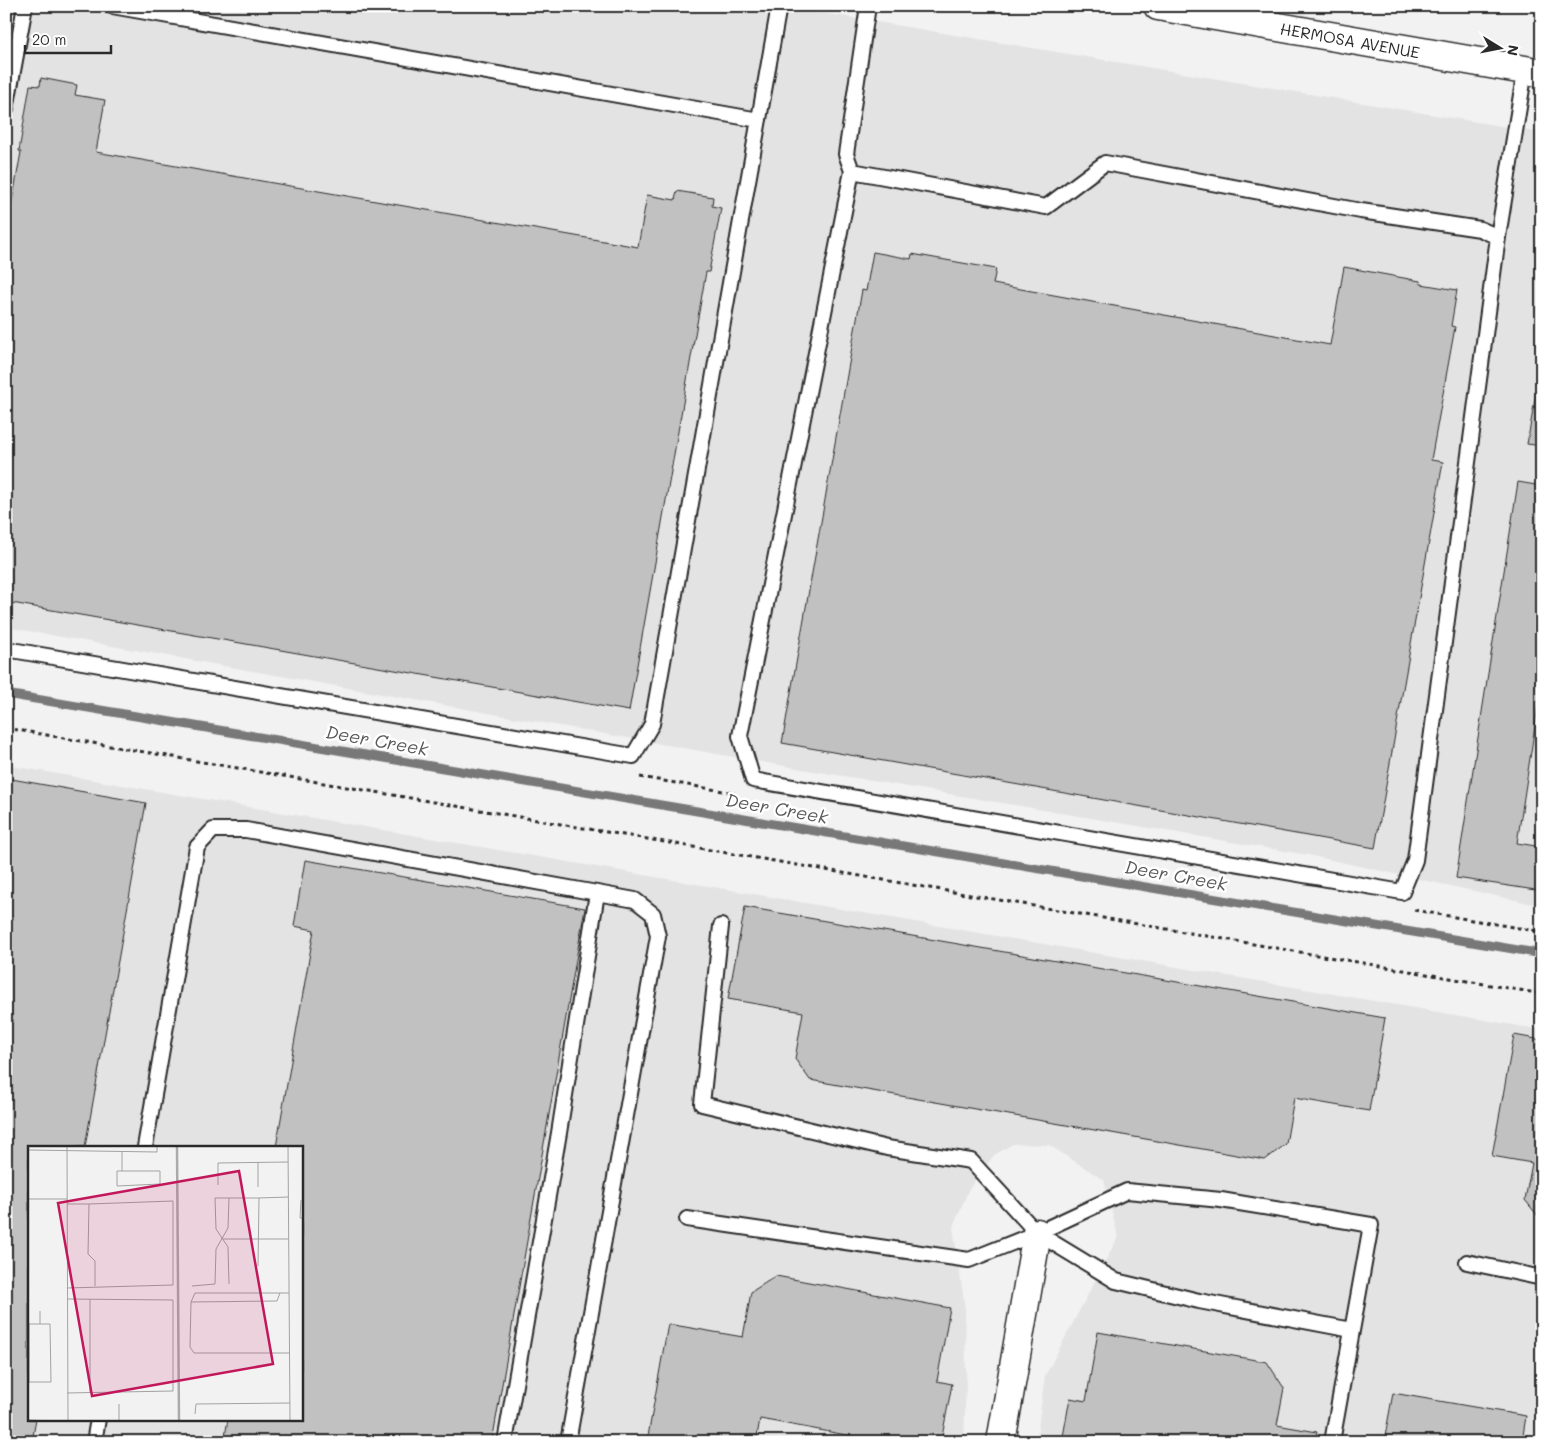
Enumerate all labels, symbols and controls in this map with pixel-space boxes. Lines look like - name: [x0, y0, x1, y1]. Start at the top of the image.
- street label: HERMOSA AVENUE: [1279, 17, 1421, 63]
- scale bar: [25, 22, 111, 54]
- north arrow: [1476, 22, 1526, 72]
- text: 20 m: [32, 29, 66, 49]
- text: N: [1503, 43, 1524, 57]
- water label: Deer Creek: [324, 719, 430, 761]
- water label: Deer Creek: [724, 787, 830, 829]
- water label: Deer Creek: [1123, 854, 1229, 896]
- inset map: [28, 1146, 302, 1420]

